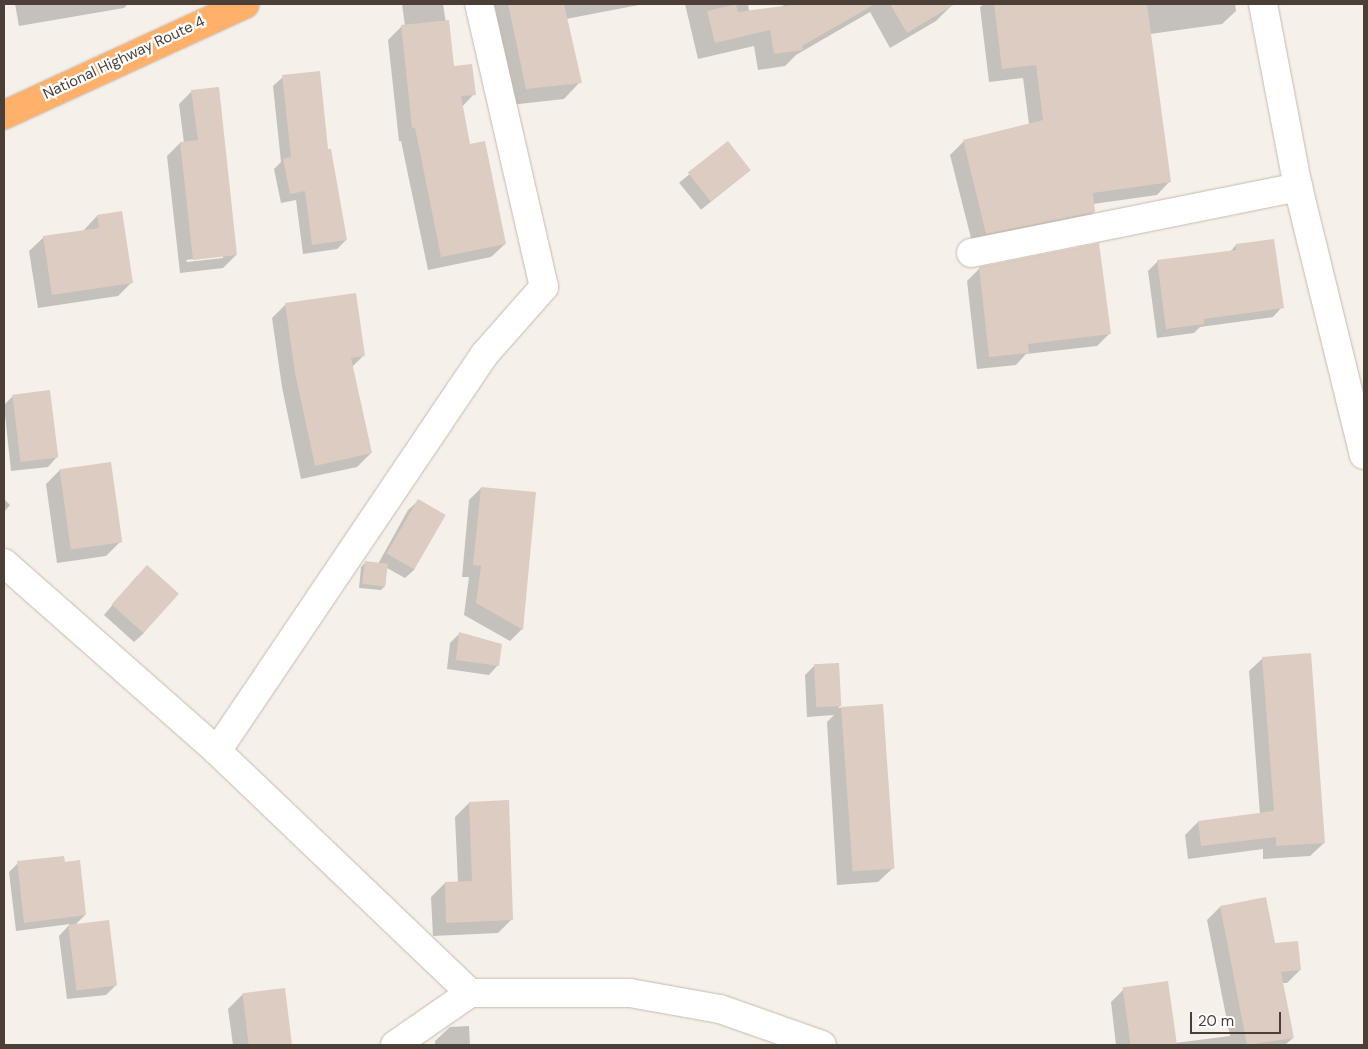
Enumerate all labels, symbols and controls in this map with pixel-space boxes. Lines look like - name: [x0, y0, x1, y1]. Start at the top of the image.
- street label: National Highway Route 4: [40, 13, 208, 103]
- scale bar: [1193, 1002, 1284, 1034]
- text: 20 m: [1198, 1011, 1234, 1031]

